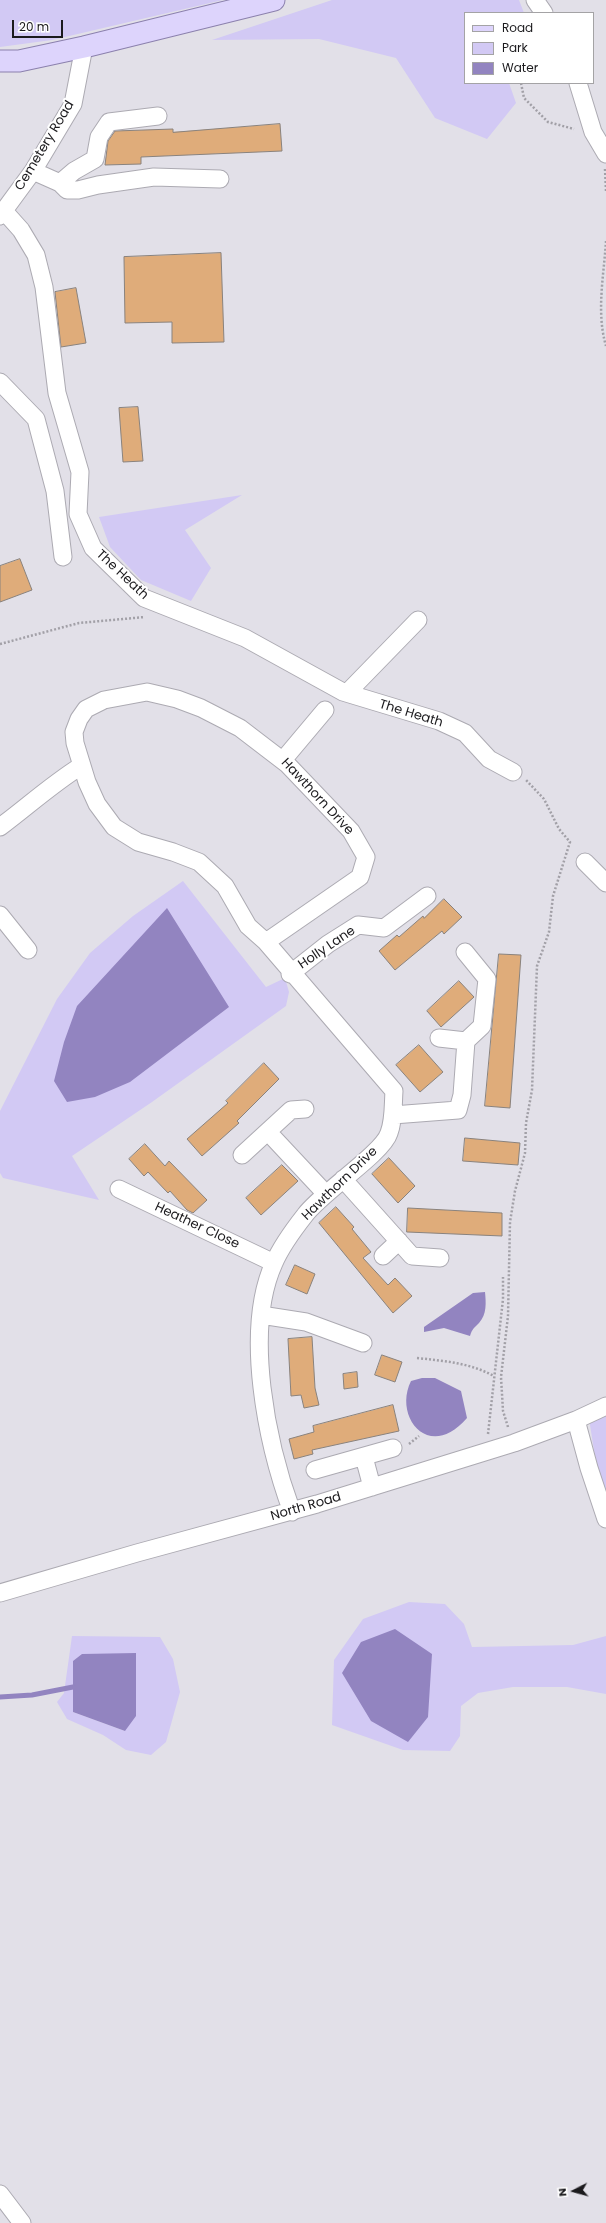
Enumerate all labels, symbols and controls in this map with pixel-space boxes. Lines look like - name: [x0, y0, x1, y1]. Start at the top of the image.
- scale bar: [14, 12, 65, 38]
- legend: [464, 12, 594, 84]
- text: 20 m: [19, 18, 49, 35]
- text: Road: [502, 19, 533, 36]
- text: Park: [502, 39, 528, 56]
- text: Water: [502, 59, 538, 76]
- street label: Cemetery Road: [12, 98, 78, 194]
- street label: The Heath: [93, 547, 151, 603]
- street label: The Heath: [377, 697, 445, 731]
- street label: Hawthorn Drive: [278, 755, 356, 839]
- street label: Holly Lane: [296, 923, 358, 973]
- street label: Hawthorn Drive: [299, 1144, 381, 1224]
- street label: Heather Close: [152, 1200, 242, 1252]
- street label: North Road: [269, 1489, 343, 1525]
- north arrow: [554, 2171, 594, 2211]
- text: N: [554, 2187, 570, 2197]

